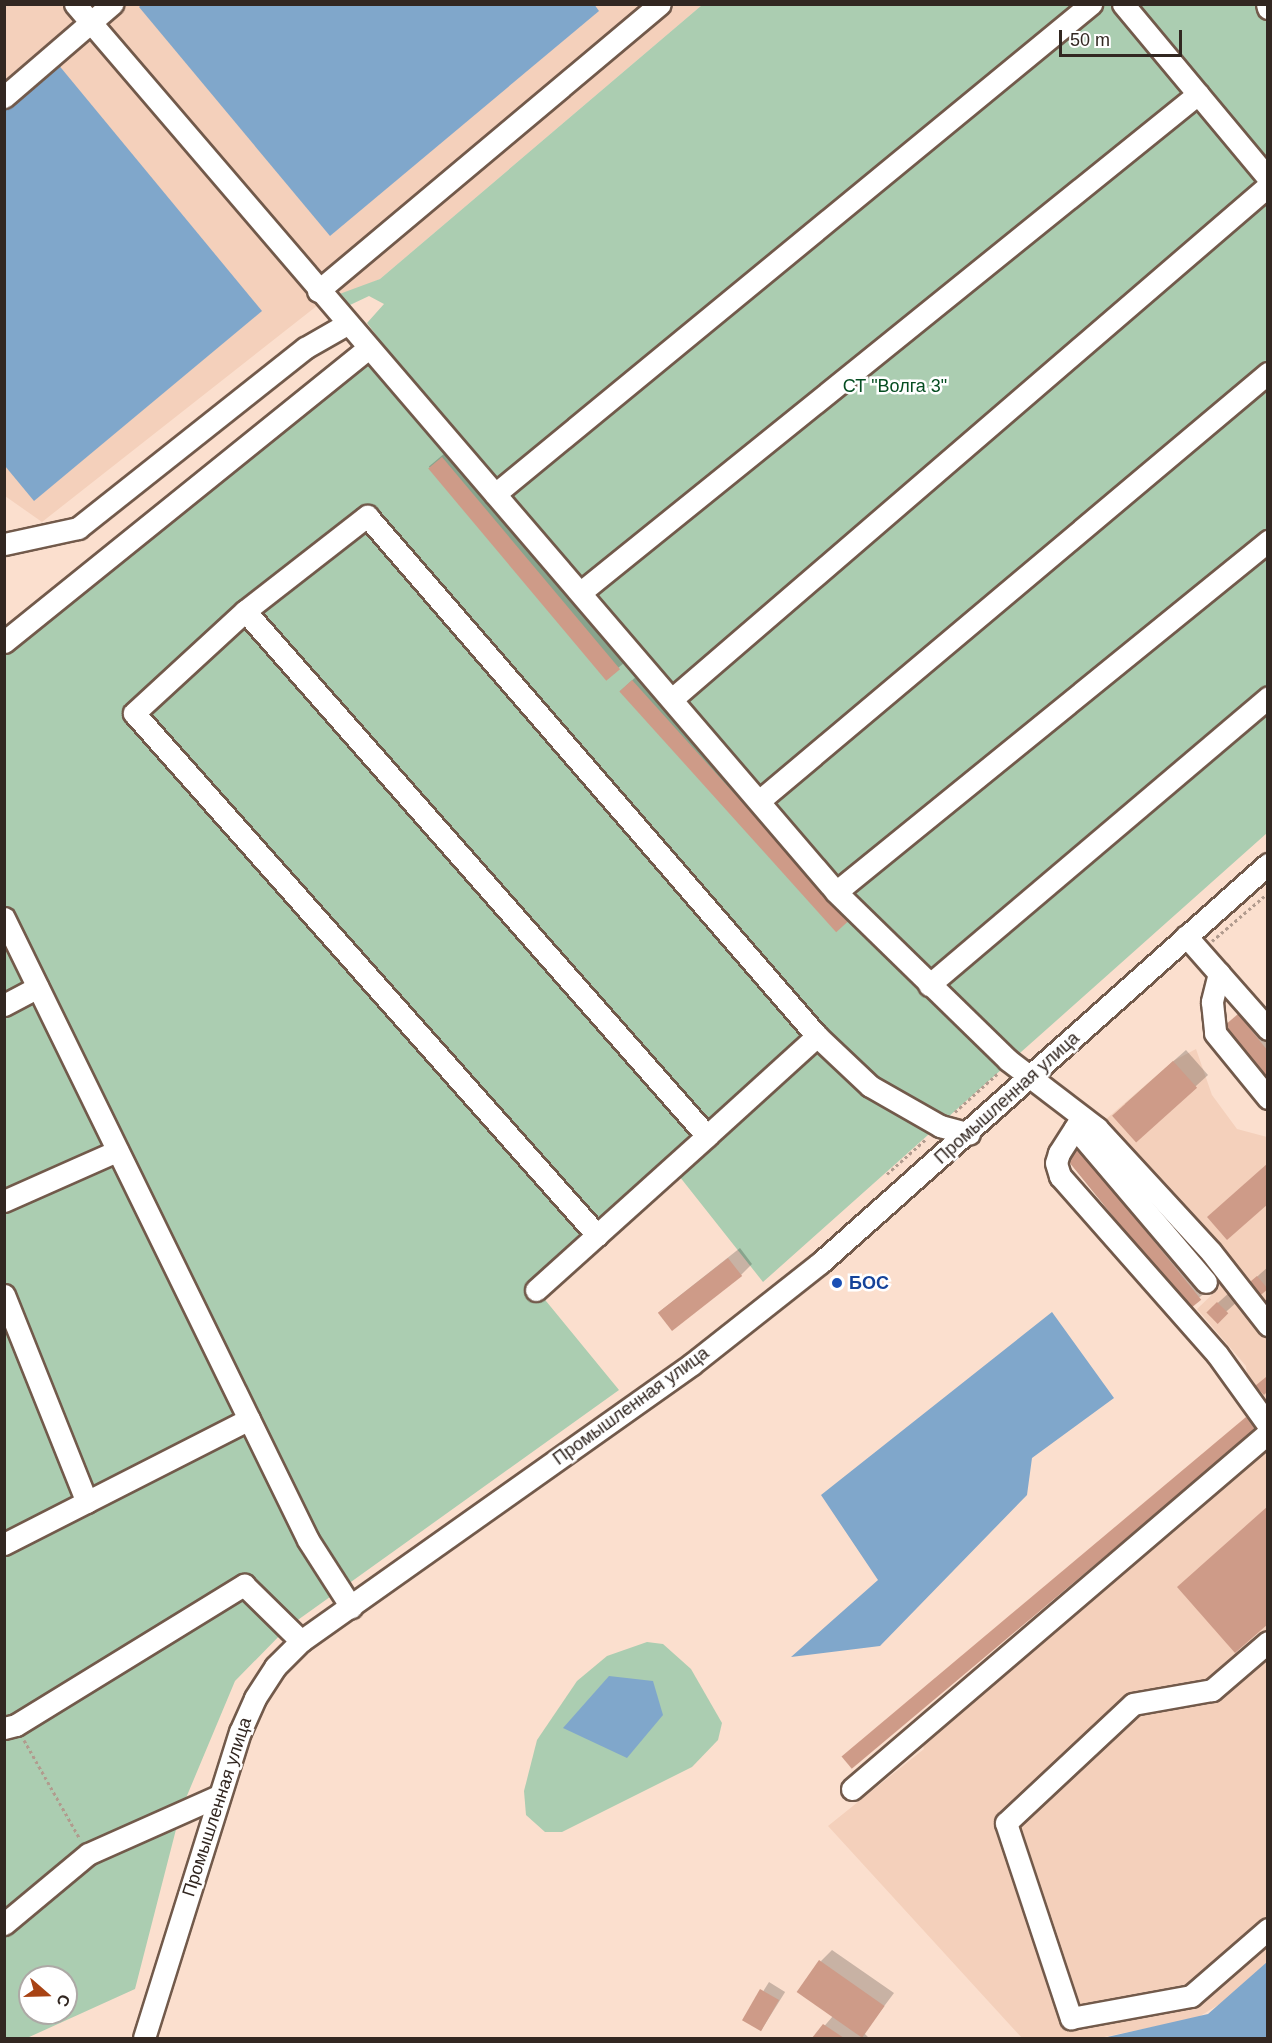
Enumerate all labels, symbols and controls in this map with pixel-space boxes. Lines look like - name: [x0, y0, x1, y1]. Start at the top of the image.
- scale bar: [1062, 18, 1185, 56]
- text: 50 m: [1070, 30, 1110, 50]
- park label: СТ "Волга 3": [843, 375, 947, 397]
- street label: Промышленная улица: [930, 1027, 1084, 1169]
- place label: БОС: [849, 1272, 889, 1294]
- marker: БОС: [830, 1276, 844, 1290]
- street label: Промышленная улица: [549, 1342, 713, 1470]
- street label: Промышленная улица: [178, 1715, 256, 1899]
- north arrow: [18, 1965, 78, 2025]
- text: С: [54, 1992, 73, 2009]

